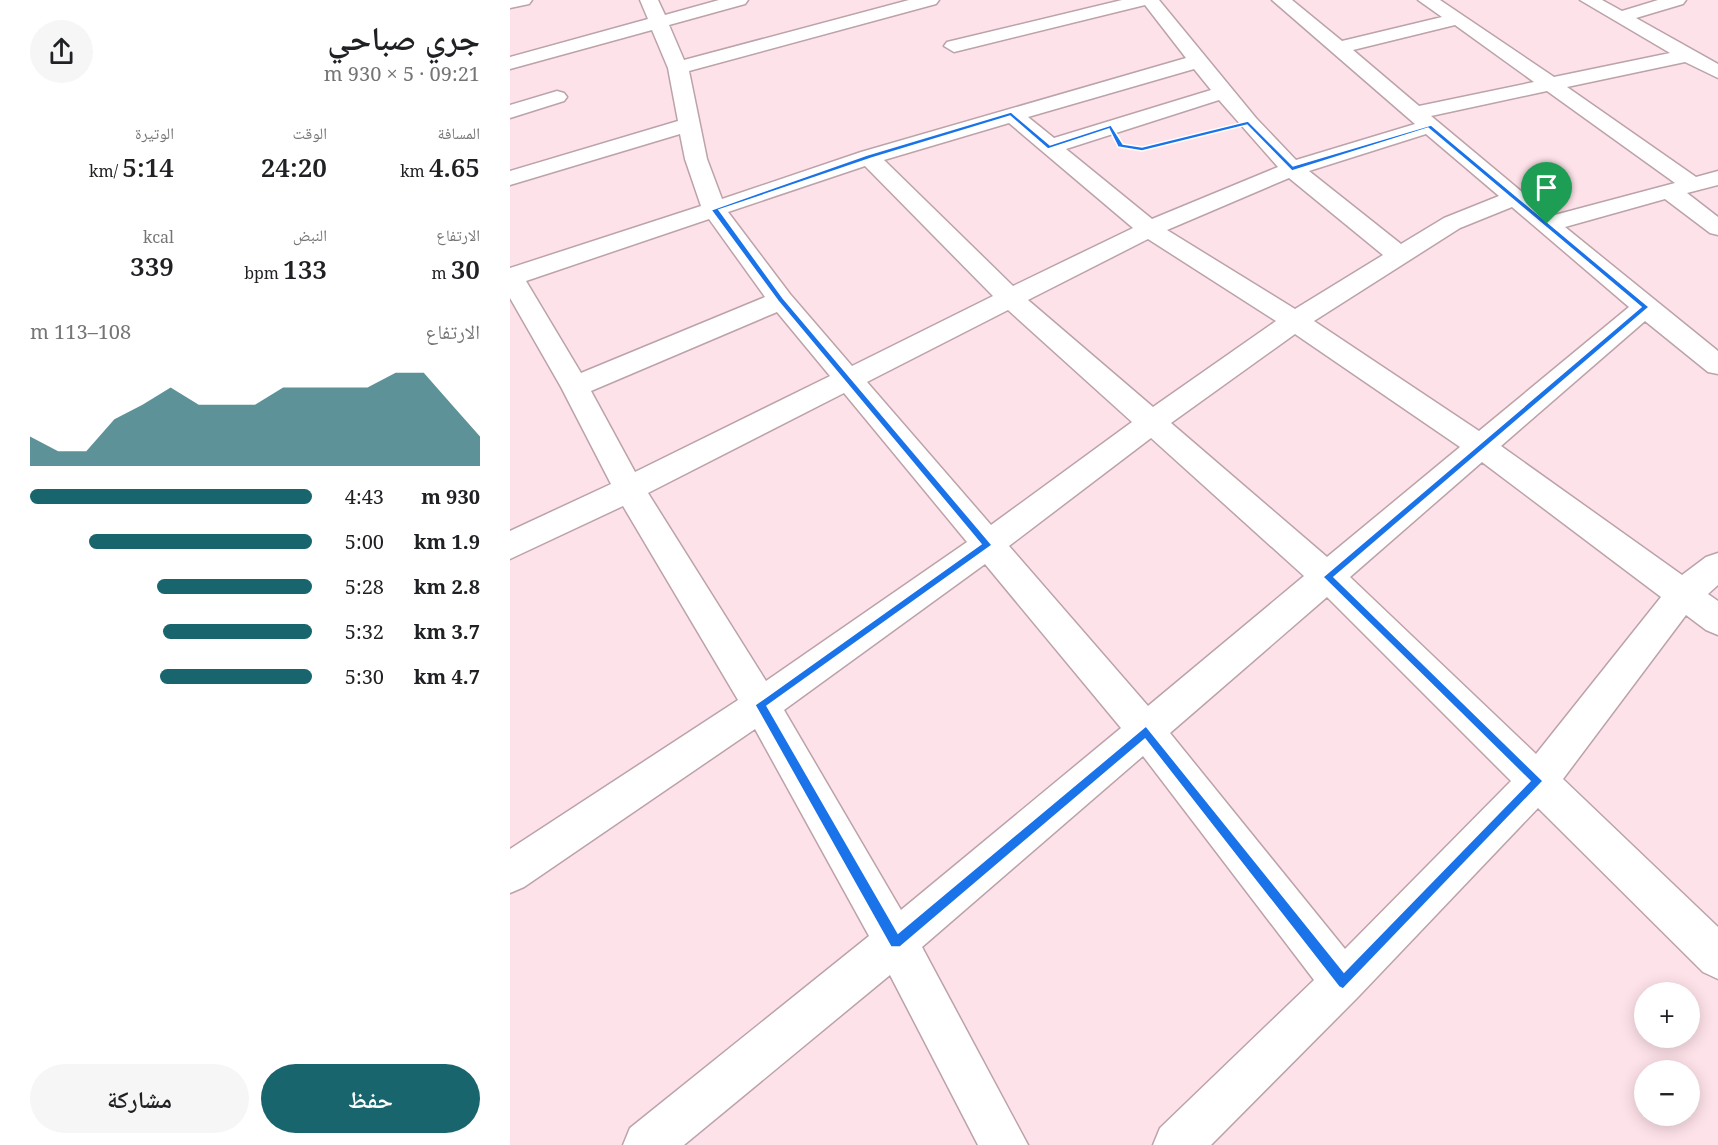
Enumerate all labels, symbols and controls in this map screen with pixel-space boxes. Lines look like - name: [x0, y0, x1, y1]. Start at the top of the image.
- text: جري صباحي: [327, 15, 480, 60]
- button: share: [30, 20, 93, 83]
- text: 09:21 · 5 × 930 m: [324, 60, 480, 87]
- text: الوتيرة: [135, 122, 174, 144]
- text: الوقت: [293, 122, 327, 144]
- text: المسافة: [438, 122, 480, 144]
- text: 5:14: [122, 149, 174, 185]
- text: 24:20: [261, 149, 327, 185]
- text: 4.65: [429, 149, 480, 185]
- text: /km: [89, 160, 122, 182]
- text: km: [400, 160, 429, 182]
- pin: [1521, 162, 1572, 224]
- icon: arrive: [1530, 171, 1563, 204]
- text: النبض: [293, 224, 327, 246]
- text: الارتفاع: [436, 224, 480, 246]
- text: kcal: [143, 226, 174, 248]
- text: 339: [130, 248, 174, 284]
- text: 133: [283, 251, 327, 287]
- text: 30: [451, 251, 480, 287]
- text: bpm: [244, 262, 283, 284]
- text: m: [431, 262, 451, 284]
- text: 108–113 m: [30, 318, 131, 345]
- text: الارتفاع: [425, 318, 480, 345]
- text: 4:43: [345, 483, 384, 510]
- text: 930 m: [421, 483, 480, 510]
- text: 5:00: [345, 528, 384, 555]
- text: 1.9 km: [414, 528, 480, 555]
- text: 5:28: [345, 573, 384, 600]
- text: 2.8 km: [414, 573, 480, 600]
- text: 5:32: [345, 618, 384, 645]
- text: 3.7 km: [414, 618, 480, 645]
- text: 5:30: [345, 663, 384, 690]
- text: 4.7 km: [414, 663, 480, 690]
- map controls: [1634, 982, 1700, 1126]
- button: +: [1634, 982, 1700, 1048]
- button: −: [1634, 1060, 1700, 1126]
- button: مشاركة: [30, 1064, 249, 1133]
- button: حفظ: [261, 1064, 480, 1133]

